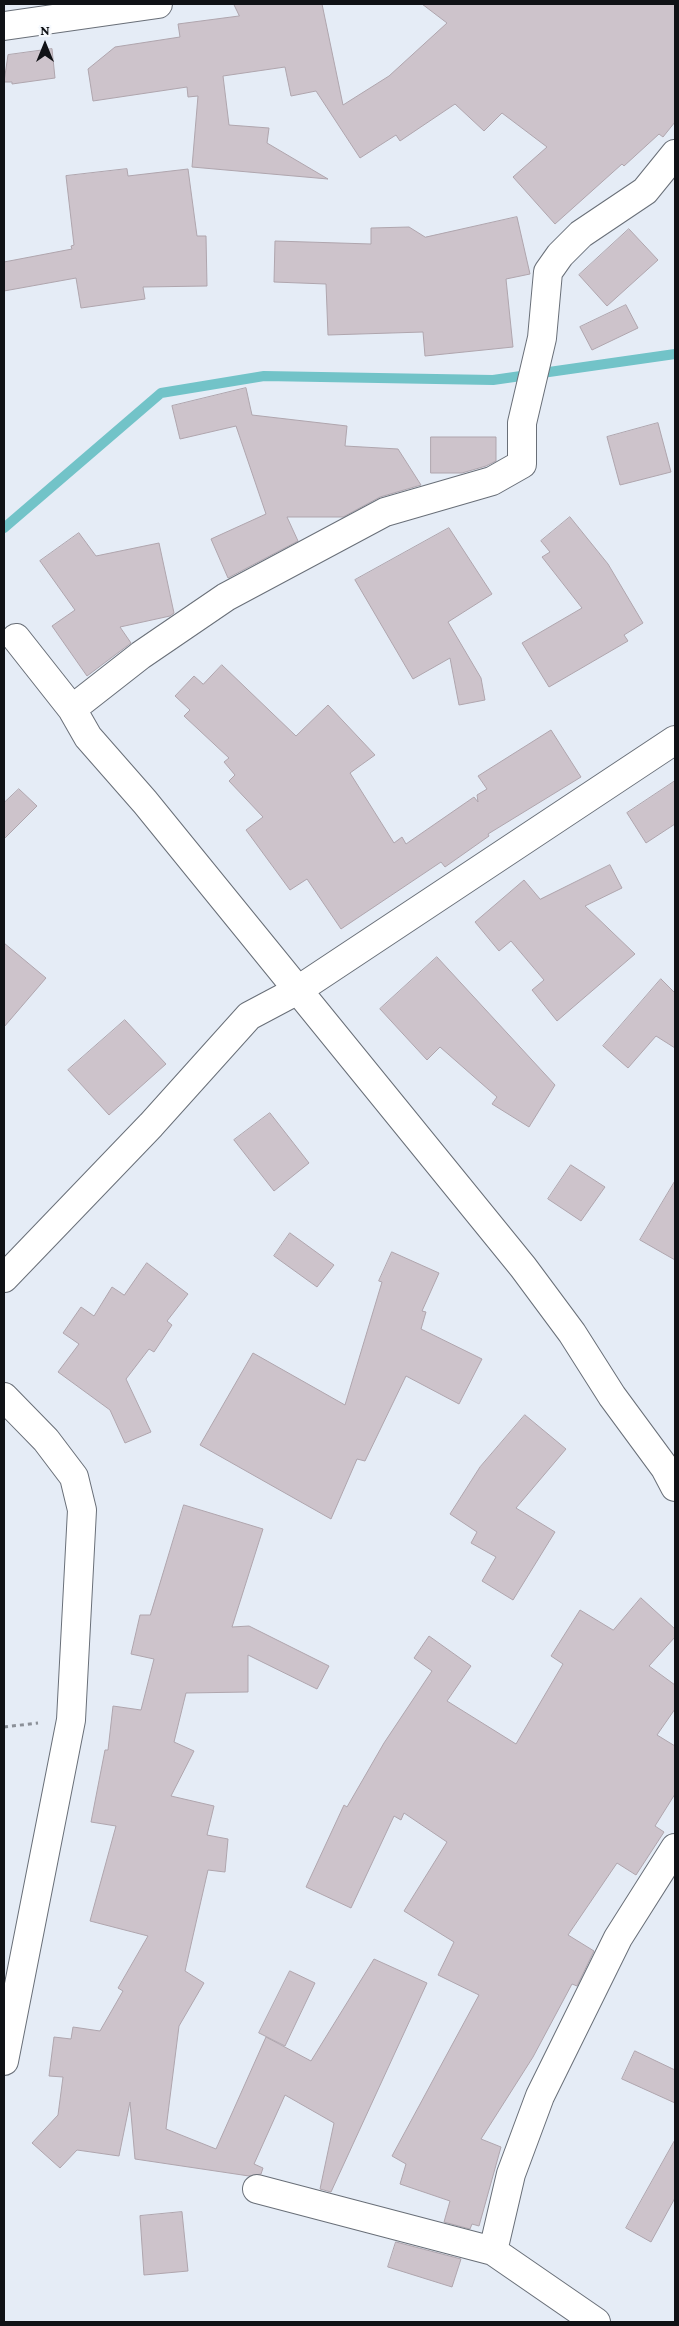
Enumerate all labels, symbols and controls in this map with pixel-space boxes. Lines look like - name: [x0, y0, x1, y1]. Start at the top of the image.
- north arrow: [20, 20, 70, 70]
- text: N: [40, 22, 50, 38]

